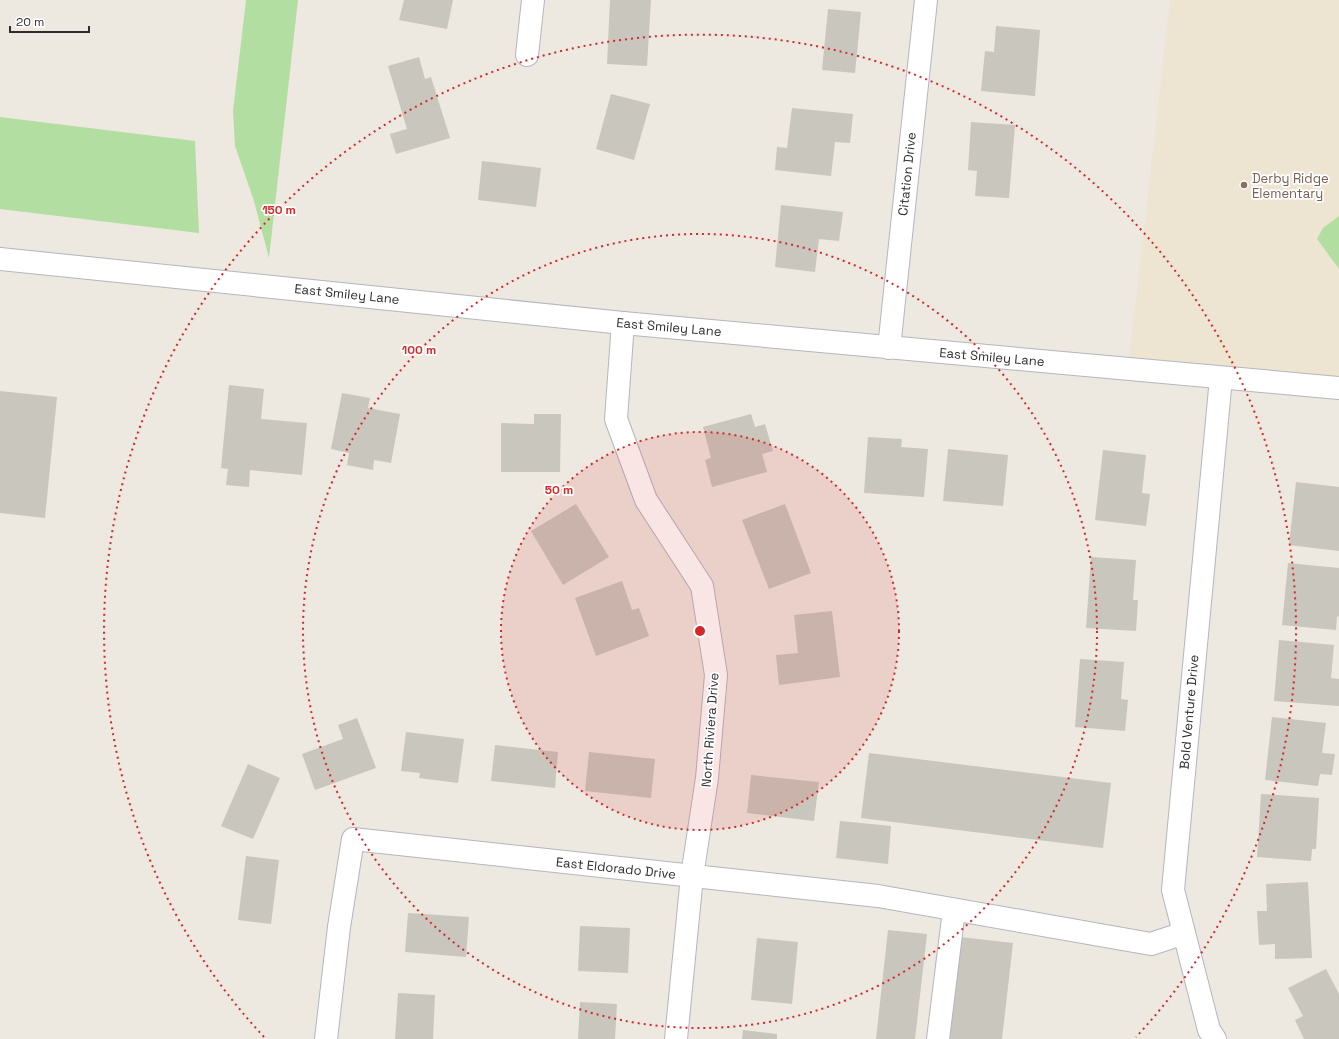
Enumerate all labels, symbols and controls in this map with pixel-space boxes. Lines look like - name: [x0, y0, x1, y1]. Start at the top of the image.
- scale bar: [10, 8, 89, 34]
- text: 20 m: [16, 14, 44, 30]
- street label: Citation Drive: [894, 131, 920, 217]
- place label: Derby Ridge Elementary: [1252, 170, 1329, 202]
- marker: Derby Ridge Elementary: [1239, 180, 1249, 190]
- text: 150 m: [262, 202, 296, 218]
- street label: East Smiley Lane: [294, 280, 400, 308]
- street label: East Smiley Lane: [616, 314, 722, 340]
- text: 100 m: [402, 342, 436, 358]
- street label: East Smiley Lane: [939, 344, 1045, 370]
- text: 50 m: [545, 482, 573, 498]
- centre of rings: [693, 624, 707, 638]
- street label: Bold Venture Drive: [1176, 654, 1202, 770]
- street label: North Riviera Drive: [698, 672, 722, 788]
- street label: East Eldorado Drive: [555, 853, 677, 883]

